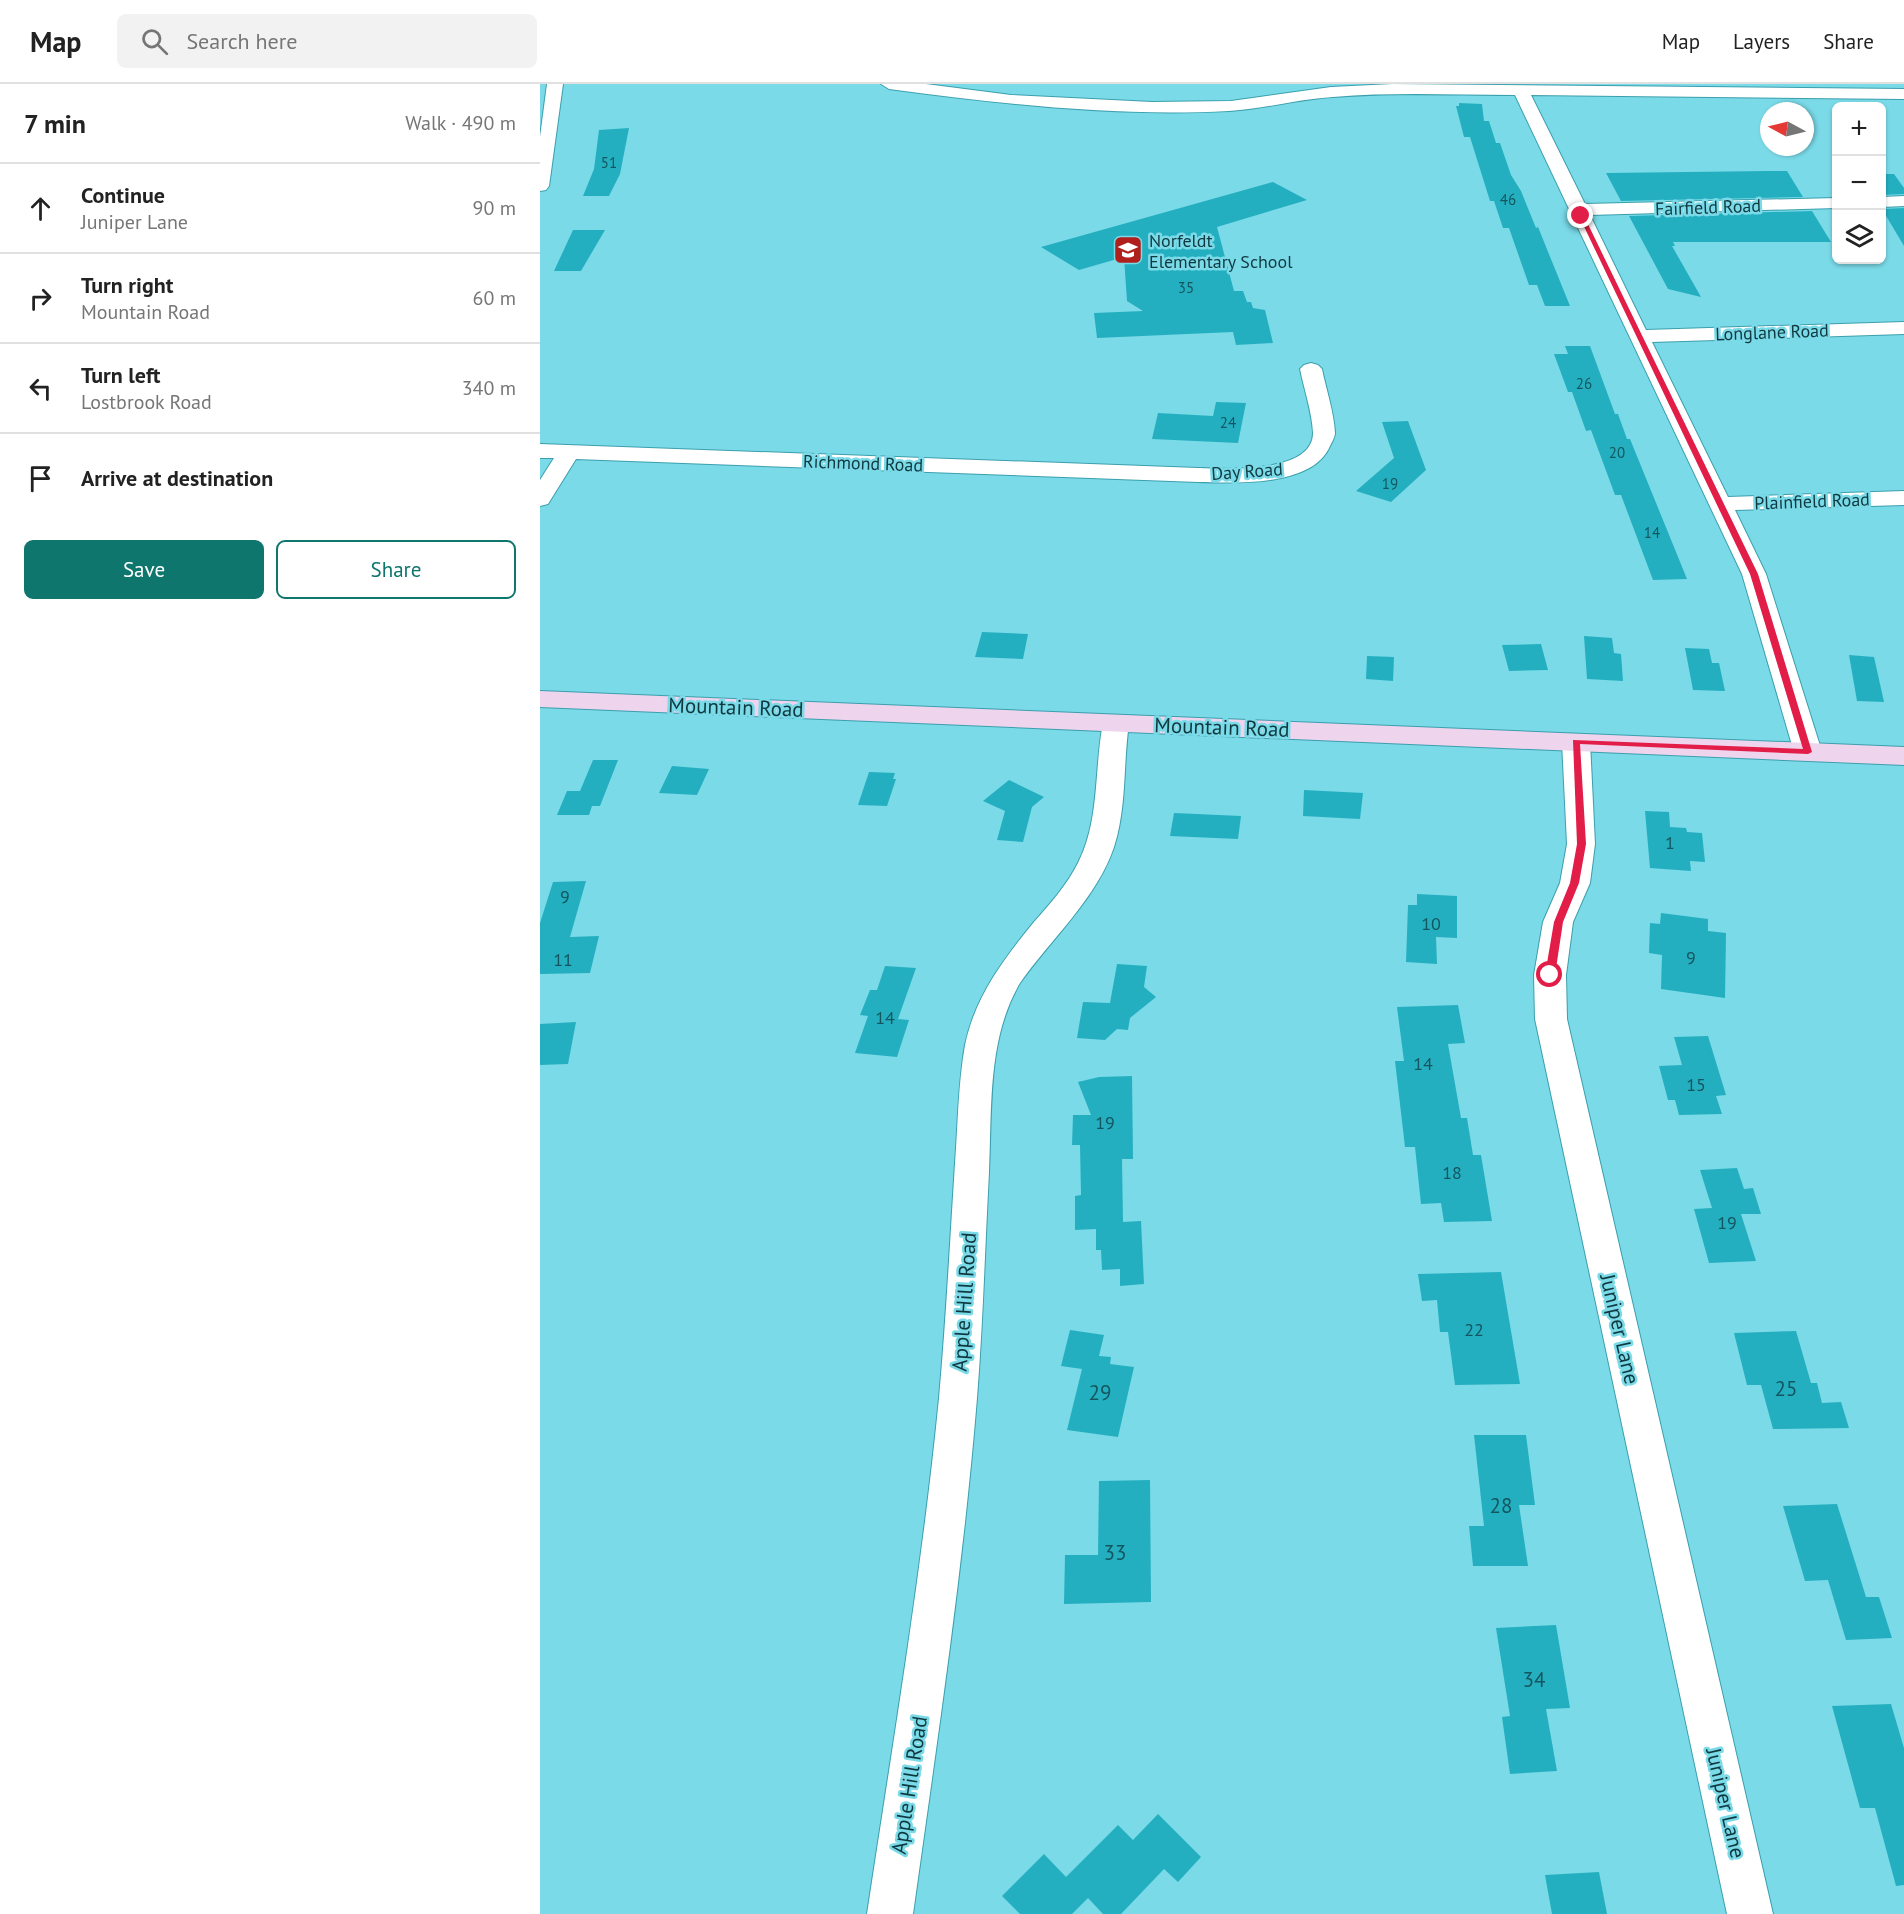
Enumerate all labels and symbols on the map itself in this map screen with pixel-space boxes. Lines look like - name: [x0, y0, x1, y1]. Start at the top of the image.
- north arrow: [1760, 102, 1814, 156]
- house number: 51: [601, 153, 617, 172]
- house number: 46: [1500, 190, 1516, 209]
- street label: Fairfield Road: [1655, 194, 1761, 220]
- route end: [1567, 202, 1593, 228]
- place label: Norfeldt Elementary School: [1149, 229, 1293, 273]
- school or university icon: Norfeldt Elementary School: [1112, 234, 1144, 266]
- house number: 35: [1178, 278, 1194, 297]
- street label: Longlane Road: [1715, 319, 1829, 345]
- house number: 26: [1576, 374, 1592, 393]
- house number: 24: [1220, 413, 1236, 432]
- house number: 20: [1609, 443, 1625, 462]
- street label: Richmond Road: [803, 449, 923, 477]
- street label: Day Road: [1211, 457, 1283, 485]
- house number: 19: [1382, 474, 1398, 493]
- street label: Plainfield Road: [1754, 487, 1870, 515]
- house number: 14: [1644, 523, 1660, 542]
- street label: Mountain Road: [668, 691, 804, 723]
- street label: Mountain Road: [1154, 711, 1290, 743]
- house number: 1: [1665, 831, 1675, 854]
- house number: 9: [560, 885, 570, 908]
- house number: 10: [1421, 912, 1441, 935]
- house number: 9: [1686, 946, 1696, 969]
- house number: 11: [553, 948, 573, 971]
- route start: [1536, 961, 1562, 987]
- house number: 14: [875, 1006, 895, 1029]
- house number: 14: [1413, 1052, 1433, 1075]
- house number: 15: [1686, 1073, 1706, 1096]
- house number: 19: [1095, 1111, 1115, 1134]
- house number: 18: [1442, 1161, 1462, 1184]
- house number: 19: [1717, 1211, 1737, 1234]
- street label: Apple Hill Road: [946, 1231, 982, 1373]
- street label: Juniper Lane: [1594, 1270, 1646, 1387]
- house number: 22: [1464, 1318, 1484, 1341]
- house number: 25: [1775, 1375, 1797, 1402]
- house number: 29: [1089, 1379, 1111, 1406]
- house number: 28: [1490, 1492, 1512, 1519]
- house number: 33: [1104, 1539, 1126, 1566]
- house number: 34: [1523, 1666, 1545, 1693]
- street label: Apple Hill Road: [885, 1714, 933, 1856]
- street label: Juniper Lane: [1700, 1744, 1752, 1861]

